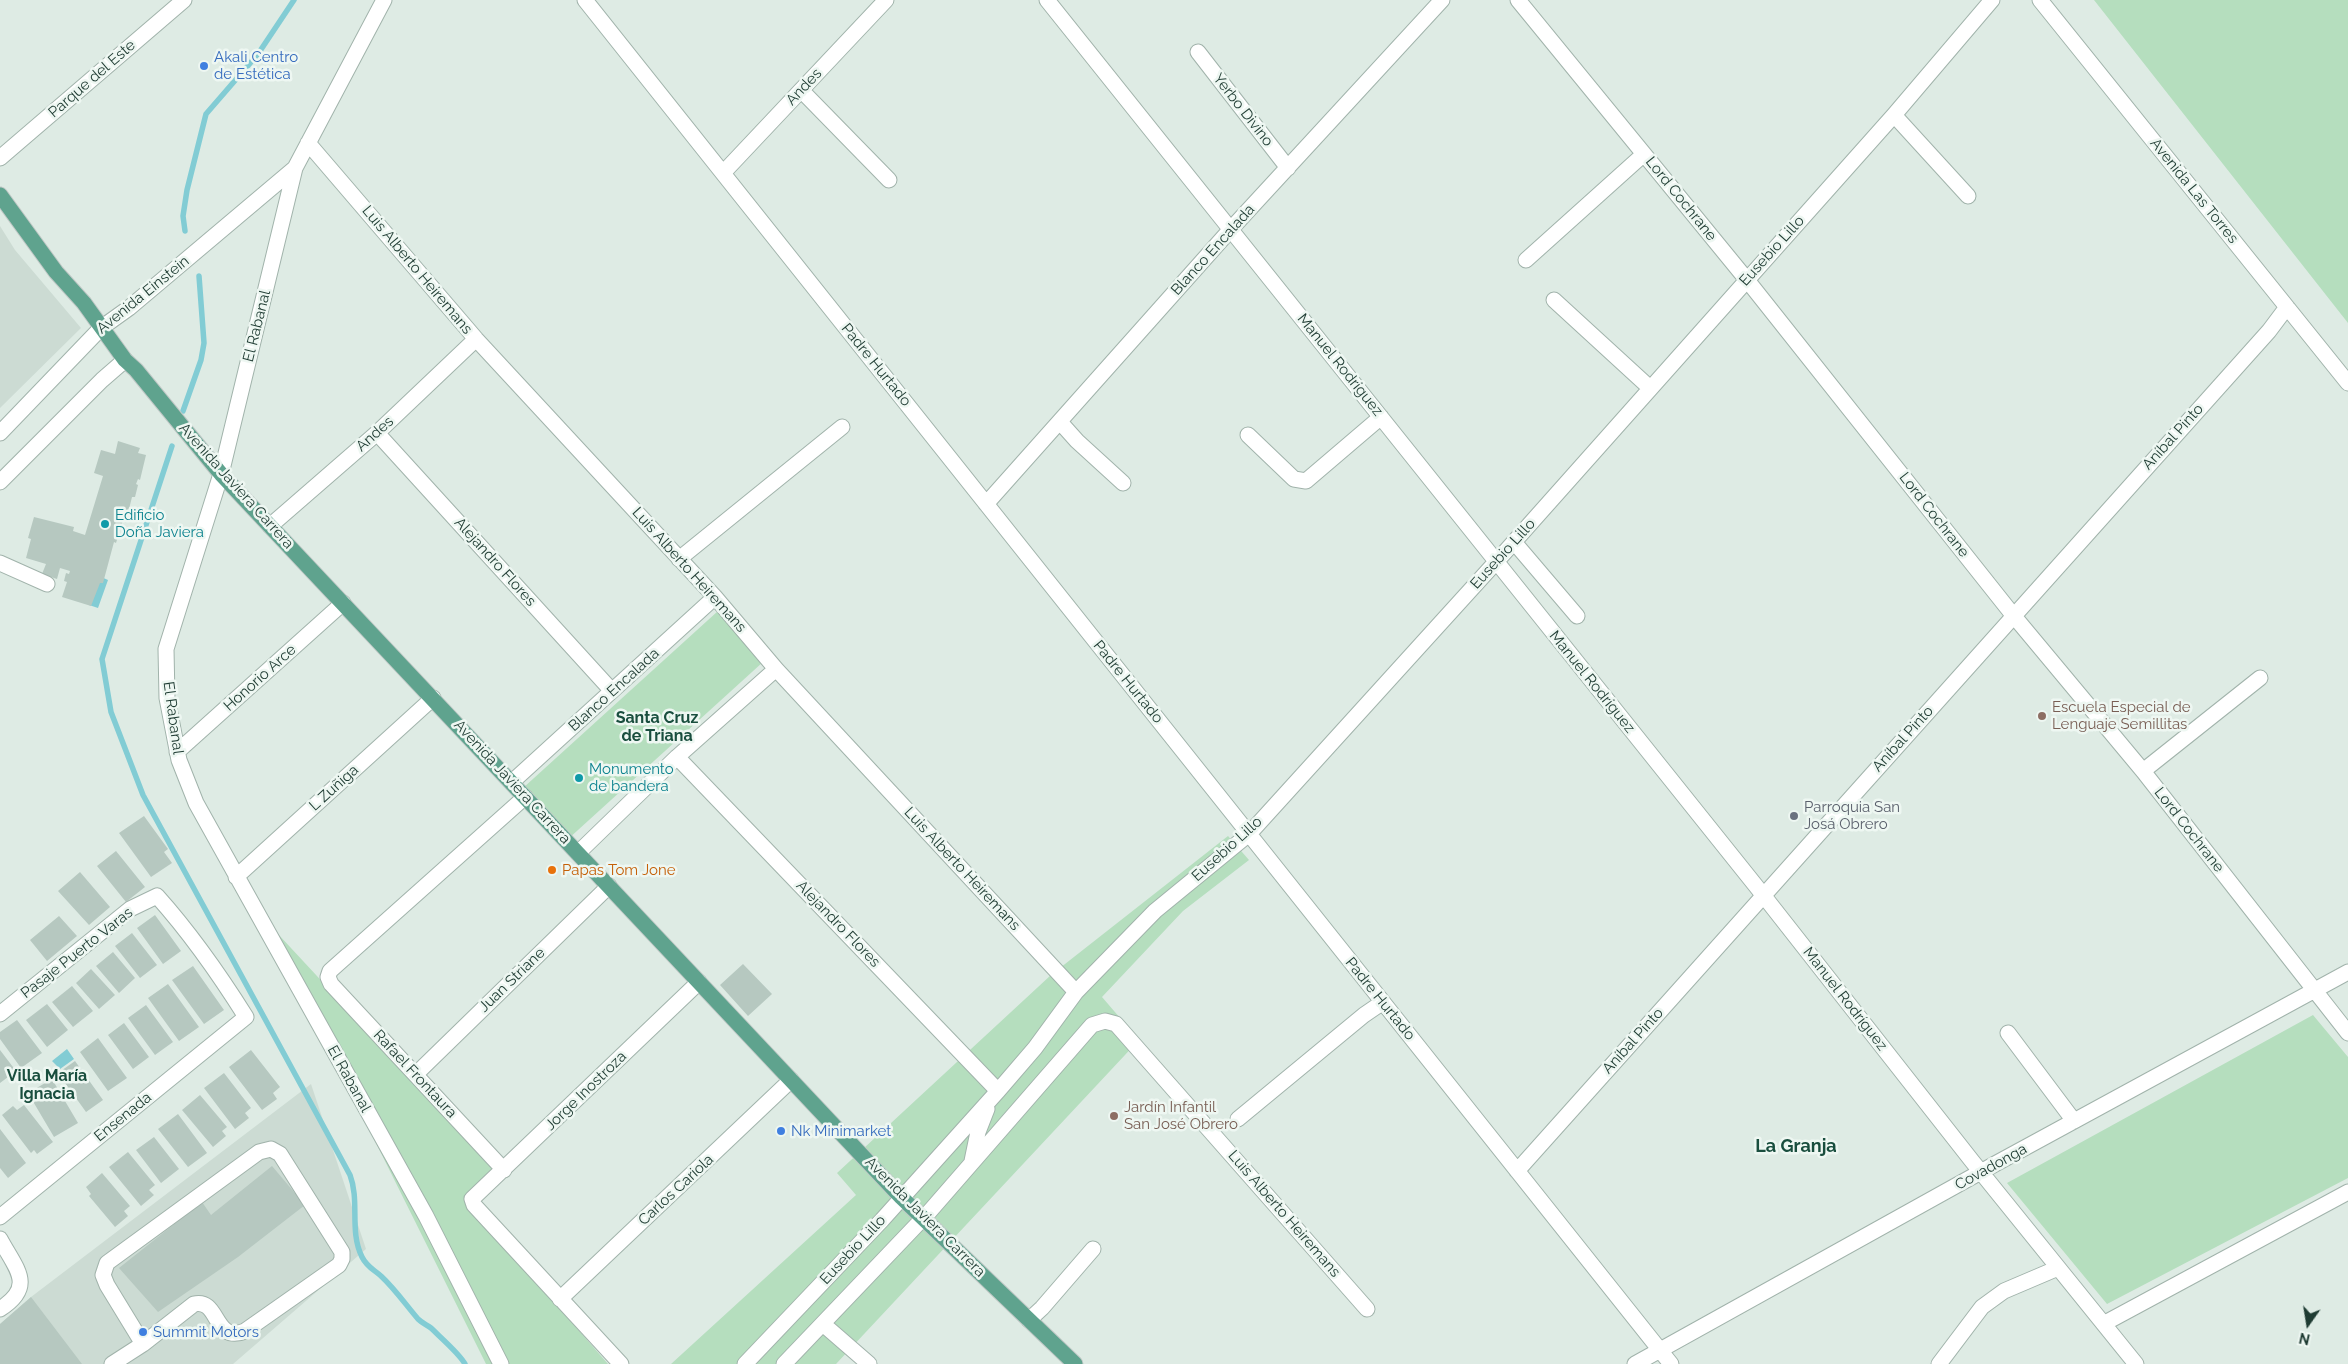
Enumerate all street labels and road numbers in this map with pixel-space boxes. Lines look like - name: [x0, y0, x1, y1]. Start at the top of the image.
- street label: Parque del Este: [45, 36, 139, 122]
- street label: Andes: [782, 65, 826, 109]
- street label: Yerbo Divino: [1209, 70, 1277, 150]
- street label: Avenida Las Torres: [2146, 135, 2242, 247]
- street label: Lord Cochrane: [1642, 153, 1720, 245]
- street label: Blanco Encalada: [1168, 201, 1258, 299]
- street label: Luis Alberto Heiremans: [358, 202, 476, 338]
- street label: Eusebio Lillo: [1736, 212, 1808, 290]
- street label: Avenida Einstein: [93, 252, 193, 338]
- street label: El Rabanal: [239, 288, 275, 364]
- street label: Manuel Rodríguez: [1293, 310, 1387, 420]
- street label: Padre Hurtado: [837, 320, 915, 410]
- street label: Aníbal Pinto: [2139, 400, 2207, 474]
- street label: Andes: [353, 413, 397, 455]
- street label: Avenida Javiera Carrera: [175, 419, 297, 553]
- street label: Lord Cochrane: [1895, 469, 1973, 561]
- street label: Luis Alberto Heiremans: [628, 504, 750, 636]
- street label: Alejandro Flores: [450, 514, 540, 610]
- street label: Eusebio Lillo: [1467, 515, 1539, 593]
- street label: Manuel Rodríguez: [1545, 627, 1639, 737]
- street label: Padre Hurtado: [1089, 637, 1167, 727]
- street label: Honorio Arce: [220, 641, 300, 715]
- street label: Blanco Encalada: [565, 645, 663, 735]
- street label: El Rabanal: [159, 680, 187, 756]
- street label: Aníbal Pinto: [1869, 702, 1937, 776]
- street label: Avenida Javiera Carrera: [450, 716, 574, 848]
- street label: L Zuñiga: [306, 761, 362, 815]
- street label: Lord Cochrane: [2150, 784, 2228, 876]
- street label: Luis Alberto Heiremans: [900, 804, 1024, 934]
- street label: Eusebio Lillo: [1188, 813, 1266, 885]
- street label: Alejandro Flores: [792, 877, 884, 971]
- street label: Pasaje Puerto Varas: [17, 904, 137, 1002]
- street label: Juan Striane: [475, 944, 549, 1016]
- street label: Manuel Rodríguez: [1799, 944, 1891, 1054]
- street label: Padre Hurtado: [1341, 954, 1419, 1044]
- street label: Aníbal Pinto: [1599, 1004, 1667, 1078]
- street label: Rafael Frontaura: [370, 1026, 460, 1122]
- street label: El Rabanal: [323, 1043, 375, 1115]
- street label: Jorge Inostroza: [542, 1048, 630, 1134]
- street label: Ensenada: [91, 1089, 155, 1145]
- street label: Covadonga: [1952, 1140, 2030, 1194]
- street label: Luis Alberto Heiremans: [1224, 1147, 1344, 1281]
- street label: Carlos Cariola: [635, 1151, 717, 1229]
- street label: Avenida Javiera Carrera: [861, 1153, 989, 1281]
- street label: Eusebio Lillo: [816, 1212, 890, 1288]

